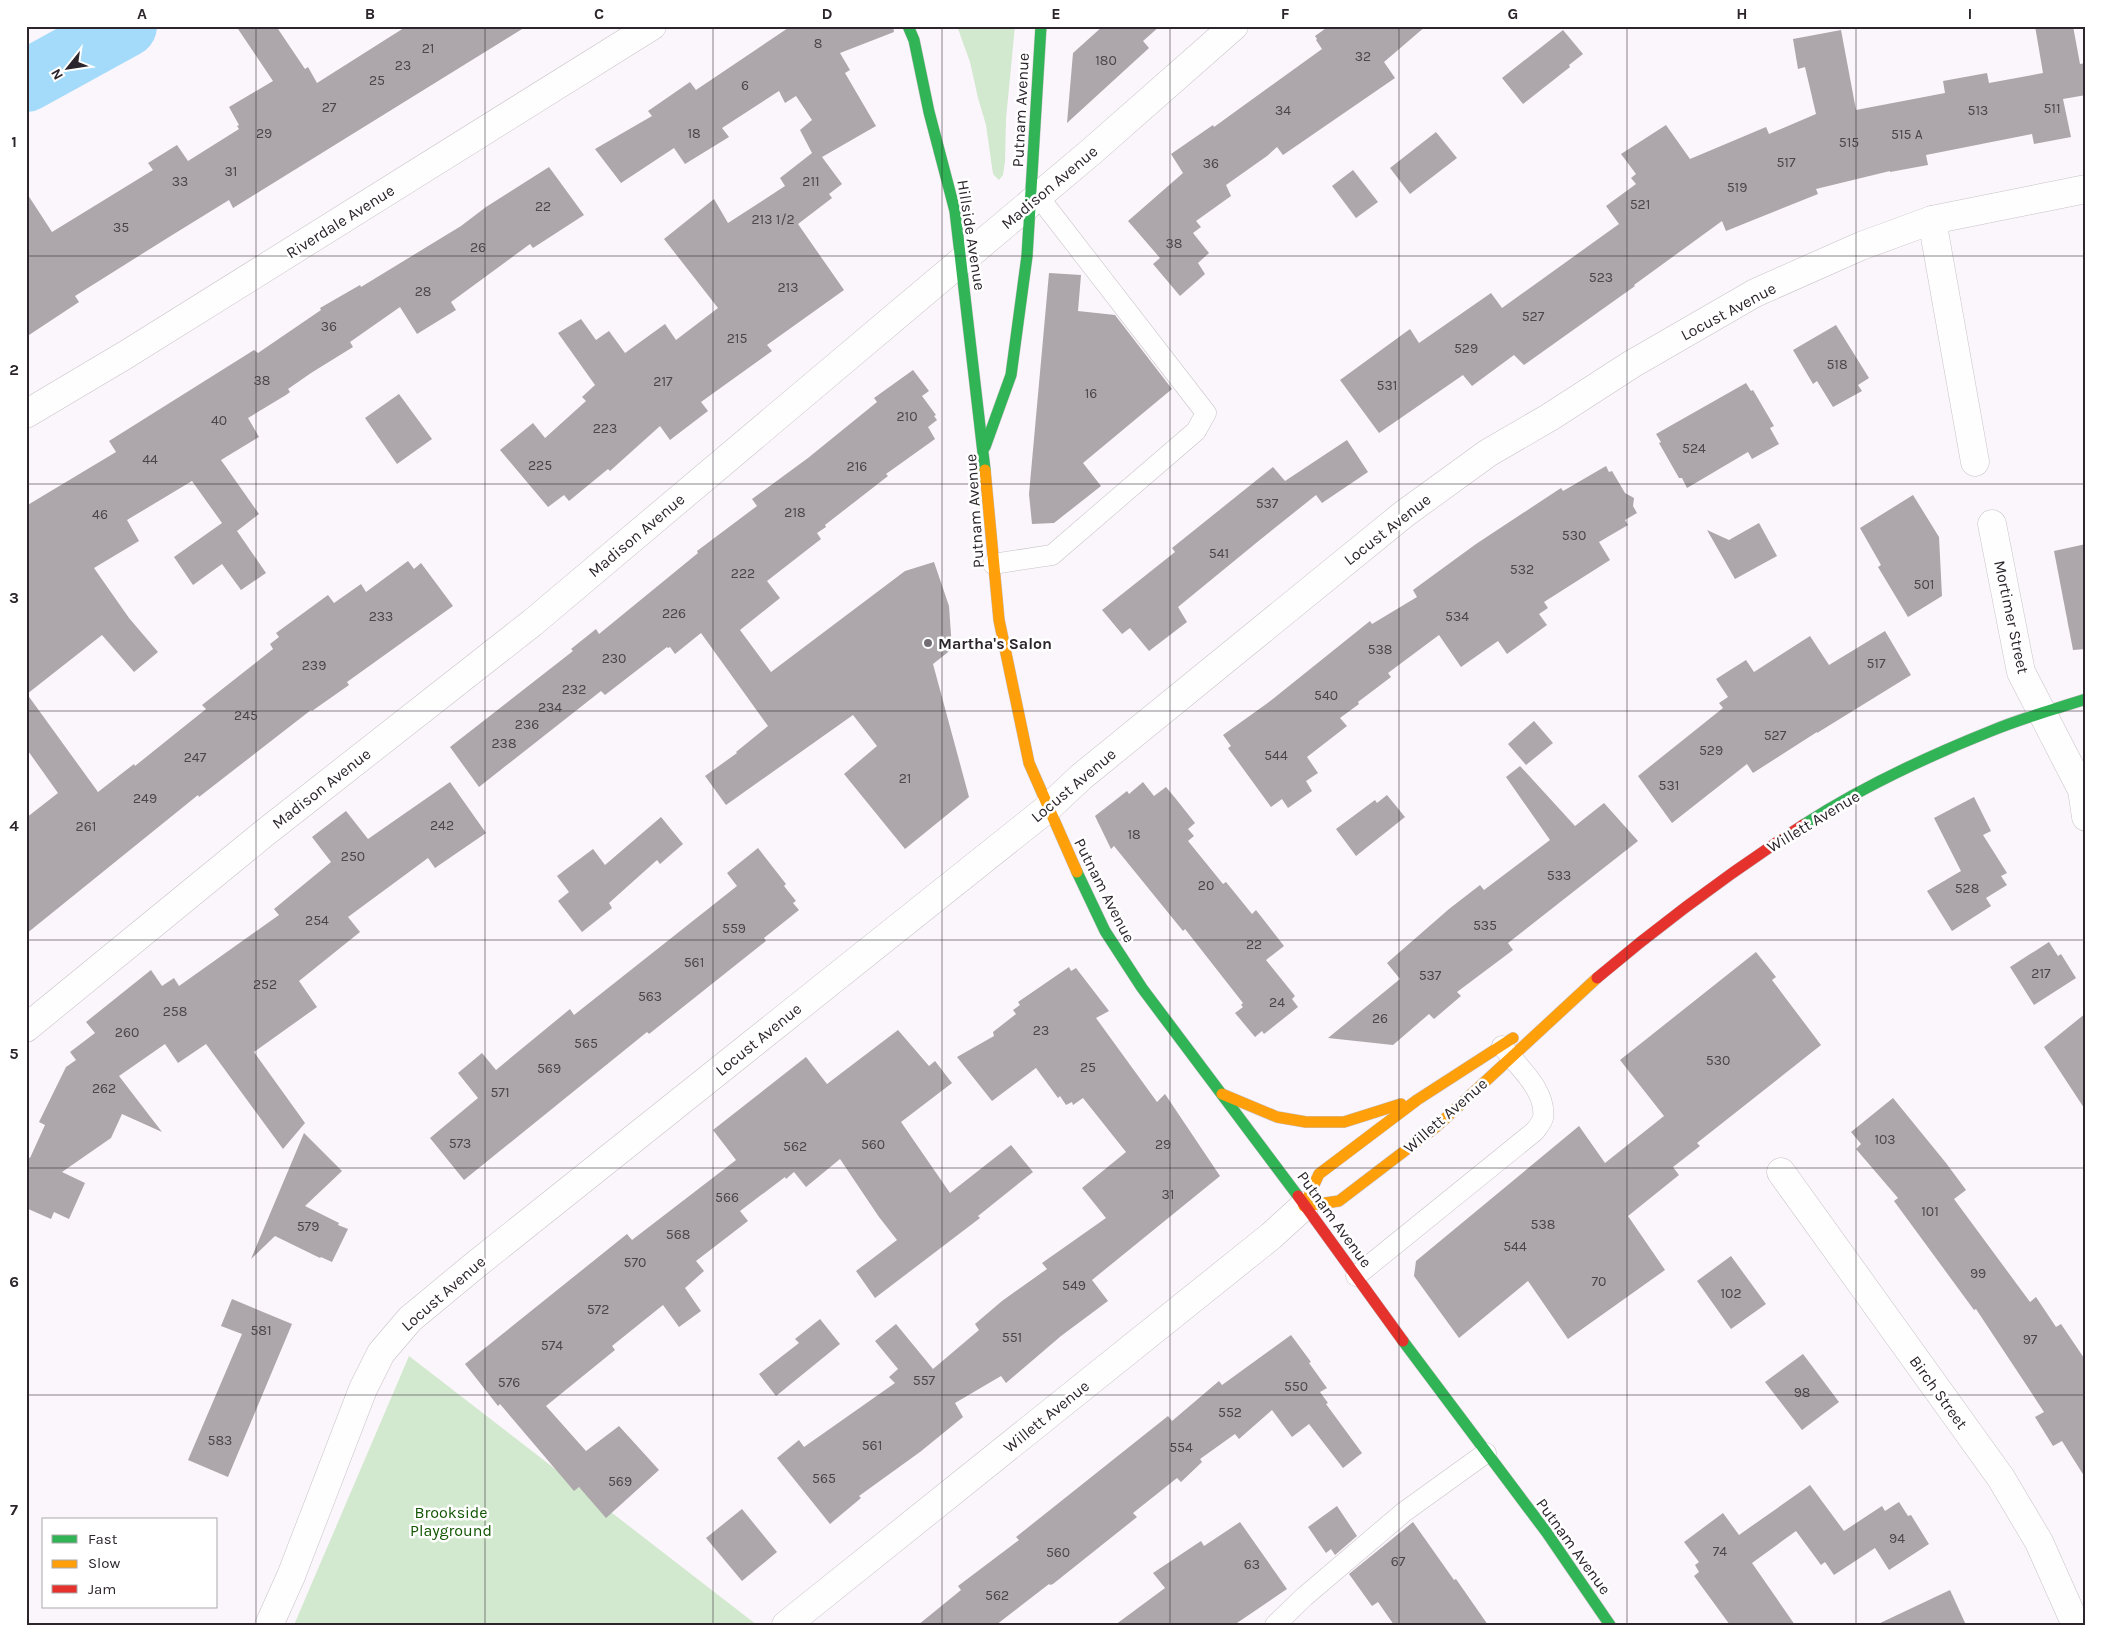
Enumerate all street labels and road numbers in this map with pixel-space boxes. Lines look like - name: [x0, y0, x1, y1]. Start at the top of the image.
- street label: Putnam Avenue: [1008, 52, 1033, 168]
- street label: Madison Avenue: [997, 142, 1101, 233]
- street label: Hillside Avenue: [953, 178, 990, 292]
- street label: Riverdale Avenue: [283, 181, 398, 262]
- street label: Locust Avenue: [1677, 278, 1779, 344]
- street label: Putnam Avenue: [961, 453, 988, 569]
- street label: Madison Avenue: [584, 490, 688, 581]
- street label: Locust Avenue: [1340, 490, 1435, 569]
- street label: Mortimer Street: [1990, 559, 2033, 676]
- street label: Madison Avenue: [268, 744, 374, 833]
- street label: Locust Avenue: [1027, 744, 1120, 826]
- street label: Willett Avenue: [1763, 786, 1863, 857]
- street label: Putnam Avenue: [1070, 835, 1139, 946]
- street label: Locust Avenue: [712, 999, 805, 1080]
- street label: Willett Avenue: [1400, 1074, 1491, 1157]
- street label: Putnam Avenue: [1293, 1167, 1376, 1271]
- street label: Locust Avenue: [397, 1252, 489, 1335]
- street label: Birch Street: [1906, 1352, 1972, 1433]
- street label: Willett Avenue: [1000, 1376, 1093, 1457]
- street label: Putnam Avenue: [1532, 1494, 1615, 1598]

